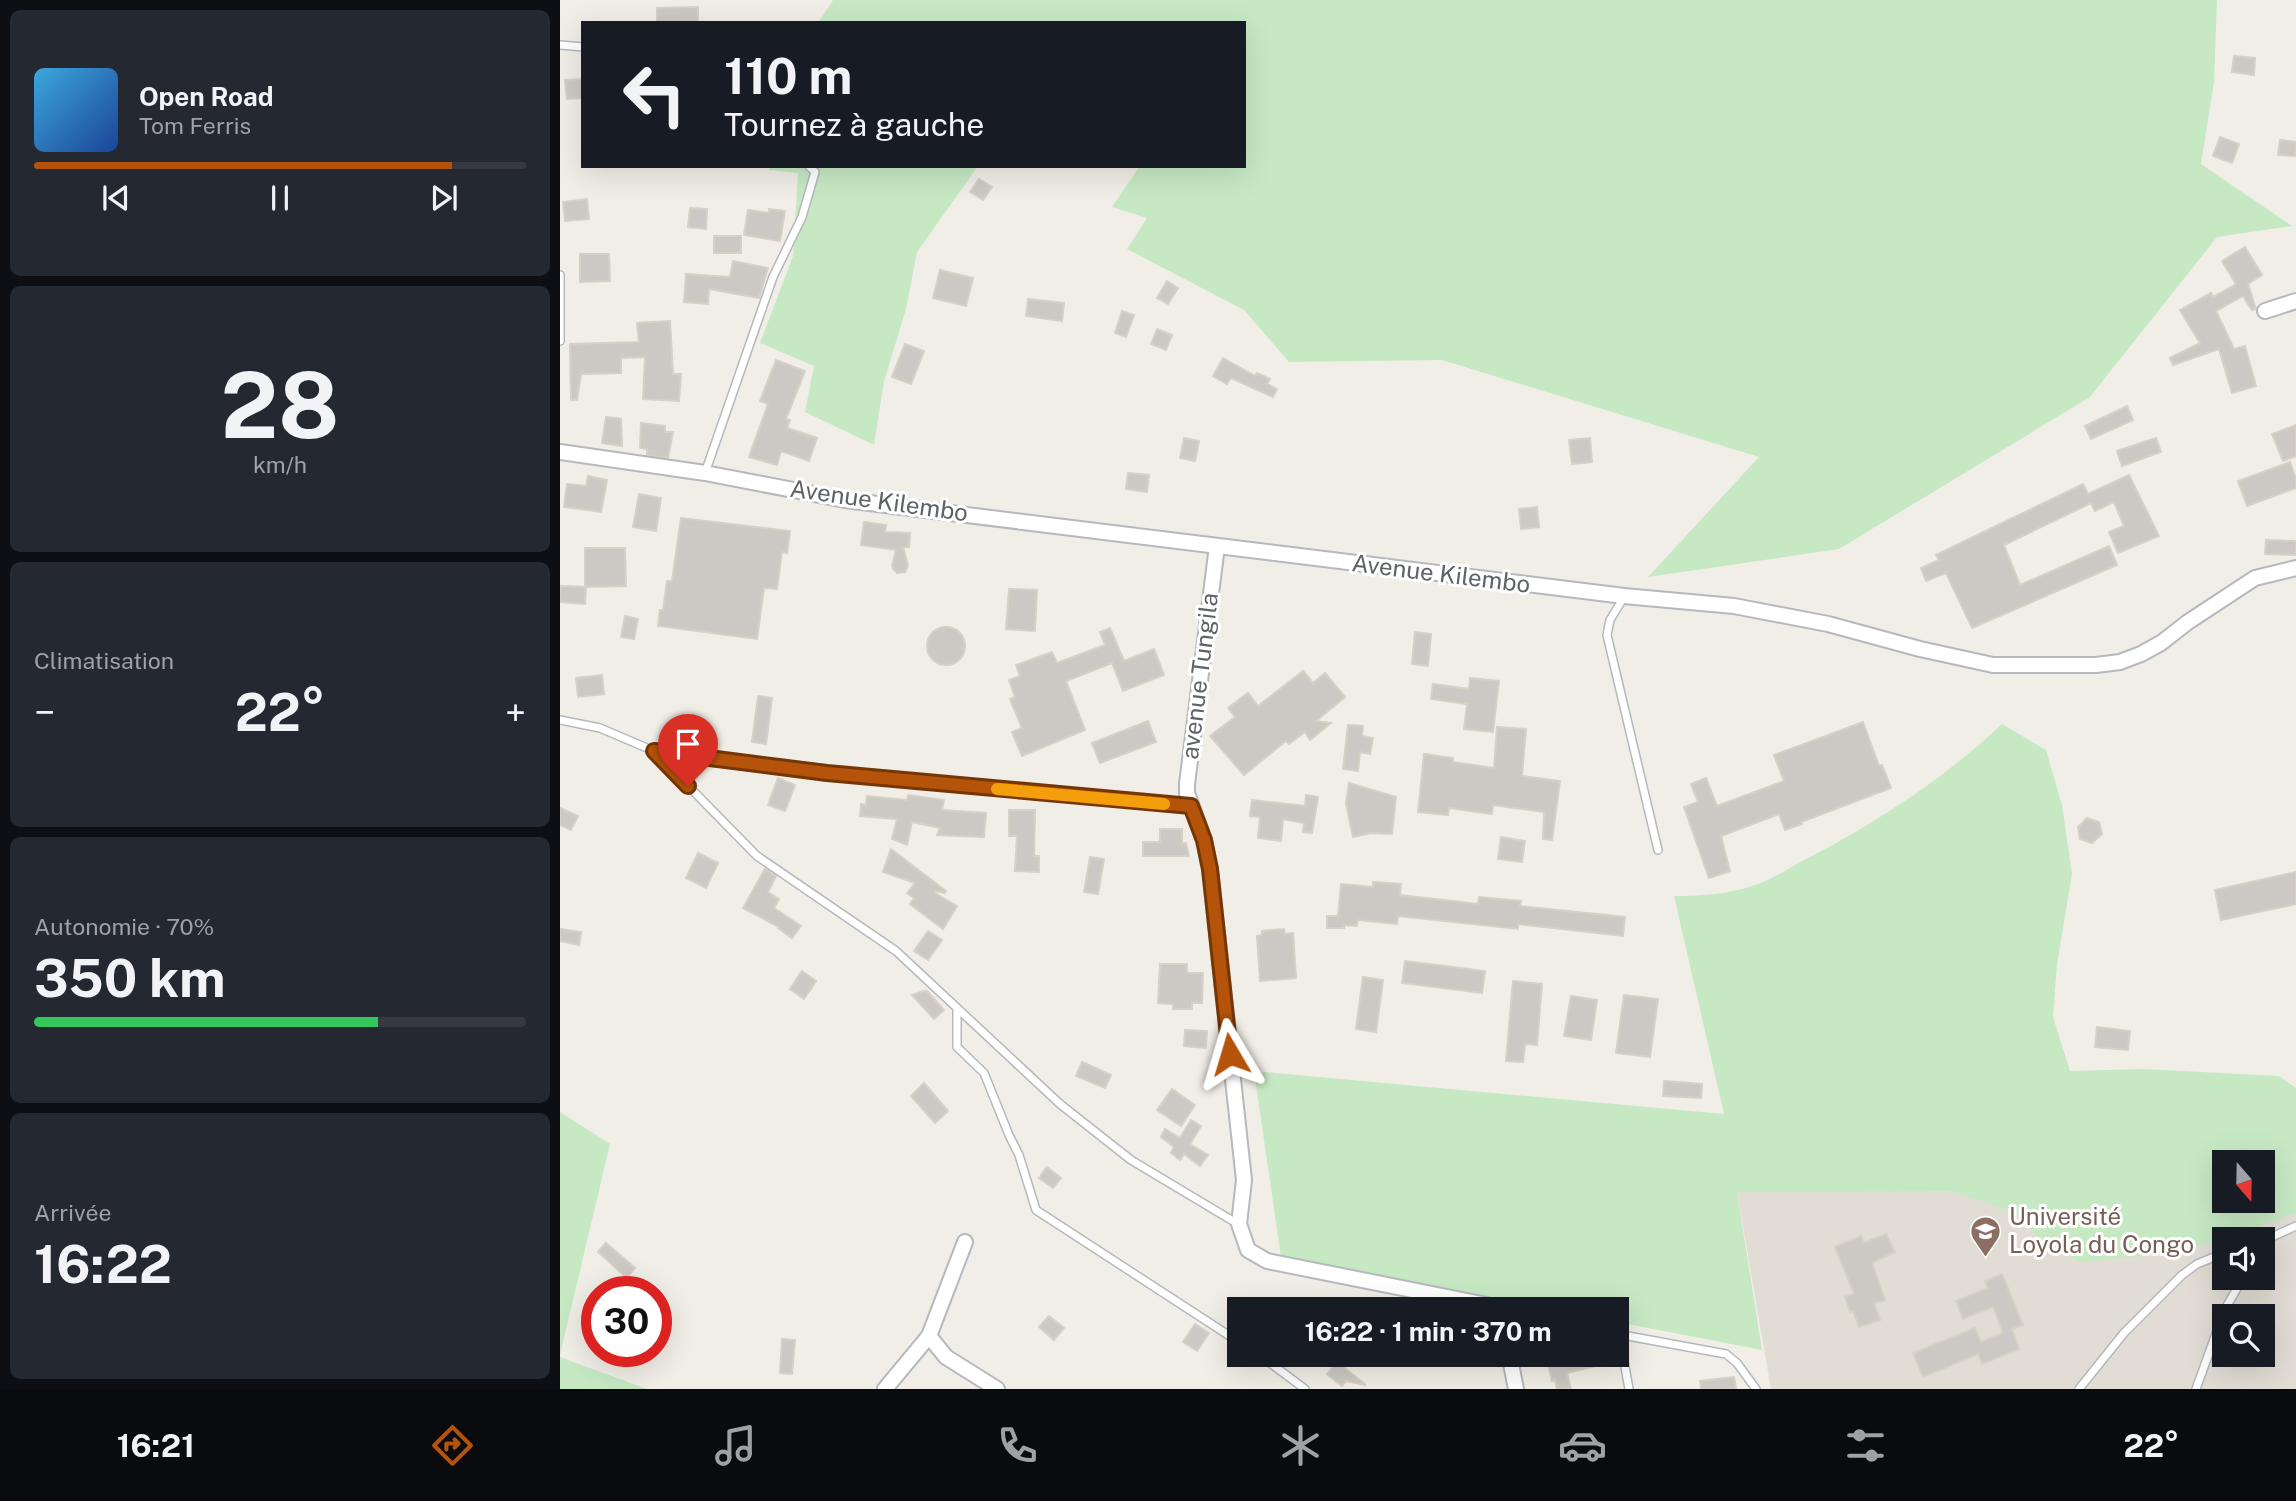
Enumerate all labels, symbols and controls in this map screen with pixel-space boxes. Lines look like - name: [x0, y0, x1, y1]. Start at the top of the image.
- text: 110 m: [724, 47, 852, 105]
- icon: left: [609, 49, 700, 140]
- text: Open Road: [139, 81, 274, 112]
- text: Tournez à gauche: [724, 106, 984, 143]
- text: Tom Ferris: [139, 112, 251, 139]
- icon: previous: [97, 179, 135, 217]
- icon: pause: [261, 179, 299, 217]
- icon: next: [425, 179, 463, 217]
- text: 28: [221, 352, 339, 458]
- text: km/h: [253, 451, 307, 478]
- street label: Avenue Kilembo: [788, 474, 970, 526]
- street label: Avenue Kilembo: [1350, 548, 1532, 598]
- street label: avenue Tungila: [1175, 591, 1223, 761]
- text: Climatisation: [34, 647, 174, 674]
- text: 22°: [235, 682, 325, 743]
- text: −: [34, 690, 55, 735]
- text: +: [505, 690, 526, 735]
- pin: [658, 714, 718, 786]
- icon: arrive: [669, 725, 707, 763]
- text: Autonomie · 70%: [34, 913, 214, 940]
- text: 350 km: [34, 948, 226, 1009]
- position arrow: [1193, 1017, 1267, 1091]
- north arrow: [2212, 1150, 2275, 1213]
- map controls: [2212, 1150, 2275, 1367]
- text: Arrivée: [34, 1199, 111, 1226]
- place label: Université Loyola du Congo: [2009, 1202, 2194, 1258]
- school or university icon: Université Loyola du Congo: [1969, 1214, 2003, 1258]
- button: sound: [2212, 1227, 2275, 1290]
- text: 16:22: [34, 1234, 172, 1295]
- speed limit sign: 30: [581, 1276, 672, 1367]
- button: search: [2212, 1304, 2275, 1367]
- text: 16:22 · 1 min · 370 m: [1304, 1316, 1552, 1347]
- icon: directions: [428, 1421, 477, 1470]
- icon: music: [711, 1421, 760, 1470]
- icon: phone: [993, 1421, 1042, 1470]
- icon: climate: [1276, 1421, 1325, 1470]
- icon: car: [1558, 1421, 1607, 1470]
- icon: filters: [1841, 1421, 1890, 1470]
- text: 16:21: [117, 1427, 195, 1464]
- text: 22°: [2123, 1427, 2179, 1464]

